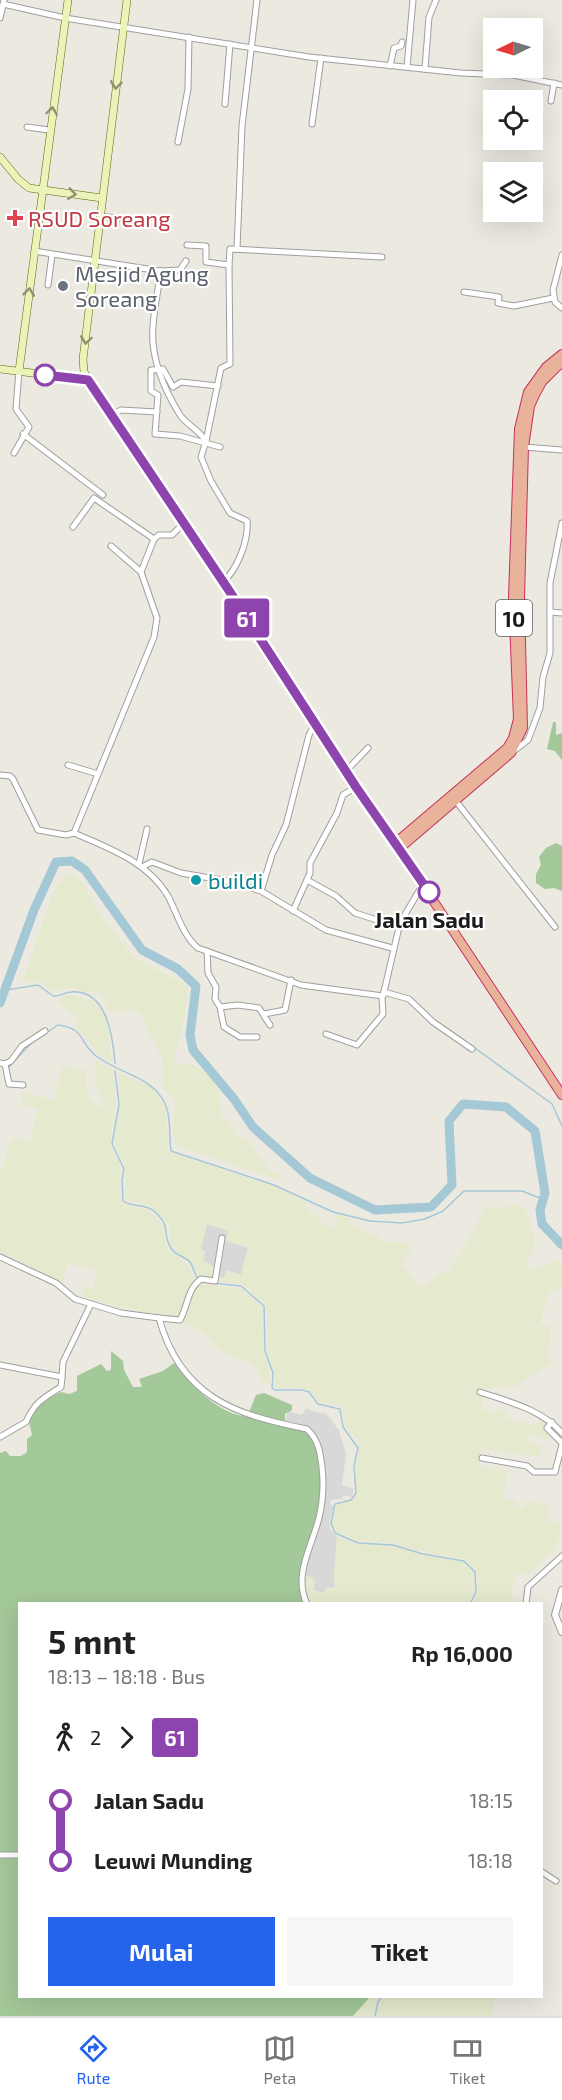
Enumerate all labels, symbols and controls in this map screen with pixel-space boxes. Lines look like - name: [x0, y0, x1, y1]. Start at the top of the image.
- north arrow: [483, 18, 543, 78]
- map controls: [483, 18, 543, 222]
- one-way arrow: [110, 80, 123, 90]
- button: locate: [483, 90, 543, 150]
- one-way arrow: [45, 107, 57, 116]
- button: layers: [483, 162, 543, 222]
- one-way arrow: [67, 188, 76, 200]
- place label: RSUD Soreang: [28, 205, 170, 231]
- marker: RSUD Soreang: [6, 209, 24, 227]
- place label: Mesjid Agung Soreang: [75, 260, 209, 311]
- marker: Mesjid Agung Soreang: [56, 279, 70, 293]
- one-way arrow: [22, 288, 34, 297]
- one-way arrow: [80, 335, 92, 345]
- unlabelled marker: [34, 364, 56, 386]
- line badge: 61: [220, 598, 274, 638]
- road number: 10: [496, 600, 532, 636]
- text: 61: [236, 606, 258, 631]
- place label: buildi: [208, 867, 263, 893]
- marker: buildi: [189, 873, 203, 887]
- marker: Jalan Sadu: [418, 881, 440, 903]
- place label: Jalan Sadu: [374, 906, 484, 932]
- text: 5 mnt: [48, 1621, 136, 1661]
- text: Rp 16,000: [411, 1640, 513, 1666]
- text: 18:13 – 18:18 · Bus: [48, 1664, 205, 1688]
- icon: walk: [48, 1721, 81, 1754]
- icon: forward: [110, 1721, 143, 1754]
- text: 2: [90, 1725, 101, 1749]
- text: 61: [164, 1725, 186, 1750]
- text: Jalan Sadu: [94, 1787, 204, 1813]
- text: 18:15: [470, 1788, 513, 1812]
- text: Leuwi Munding: [94, 1847, 252, 1873]
- text: 18:18: [468, 1848, 513, 1872]
- button: Mulai: [48, 1917, 275, 1986]
- button: Tiket: [287, 1917, 513, 1986]
- tab: Rute: [77, 2032, 110, 2087]
- tab: Peta: [263, 2032, 296, 2087]
- tab: Tiket: [450, 2032, 485, 2087]

